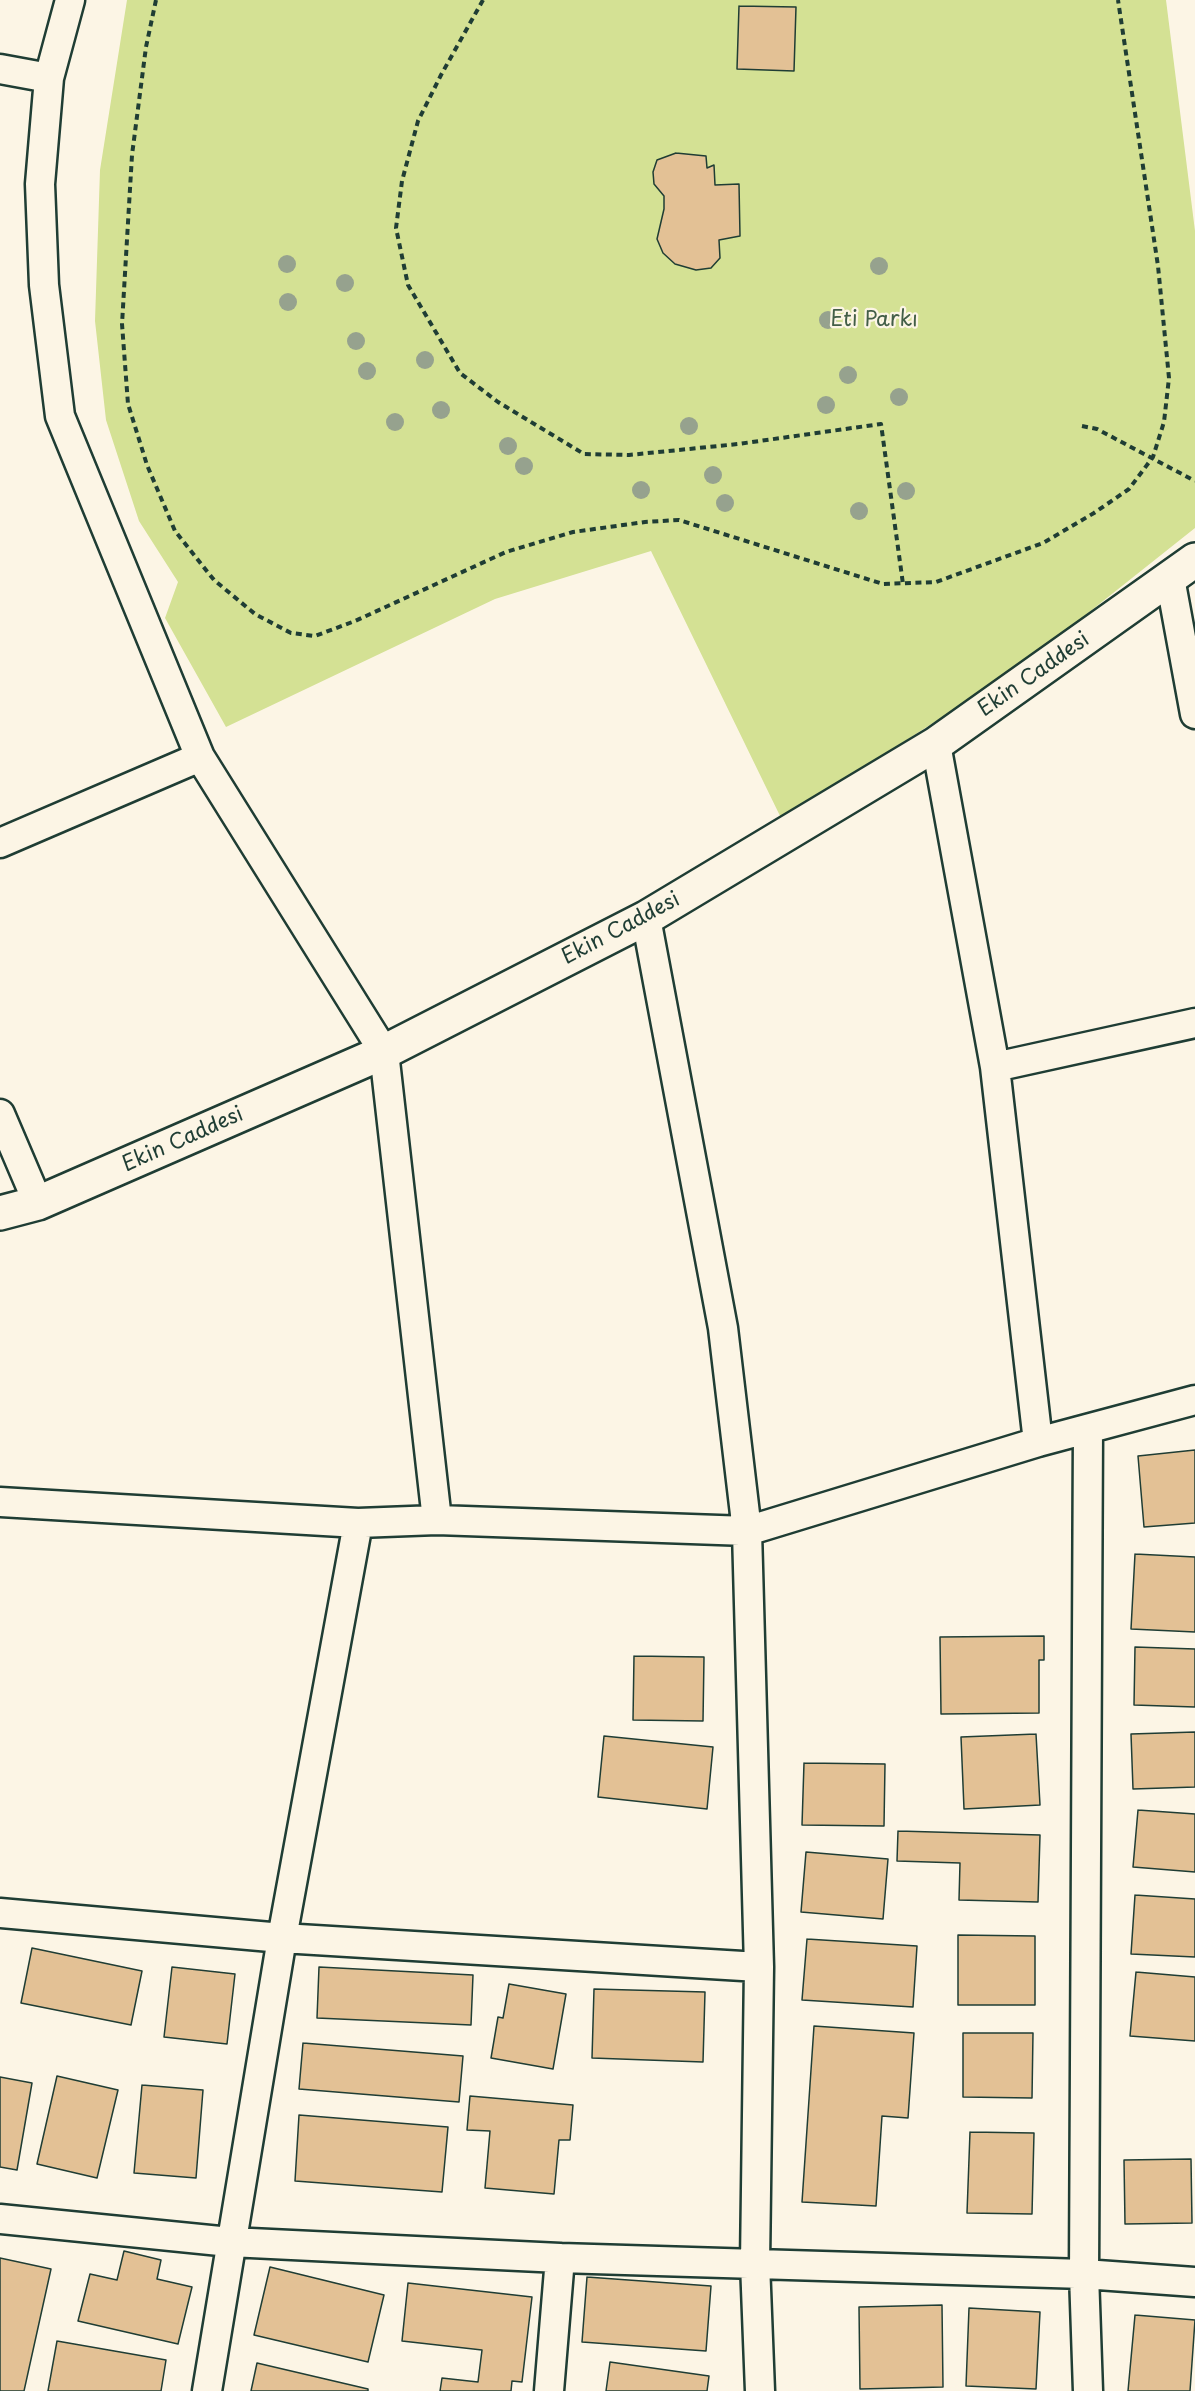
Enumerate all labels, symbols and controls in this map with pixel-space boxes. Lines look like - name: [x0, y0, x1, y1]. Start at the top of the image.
- park label: Eti Parkı: [830, 307, 918, 333]
- street label: Ekin Caddesi: [974, 627, 1094, 723]
- street label: Ekin Caddesi: [558, 887, 684, 971]
- street label: Ekin Caddesi: [119, 1102, 247, 1178]

